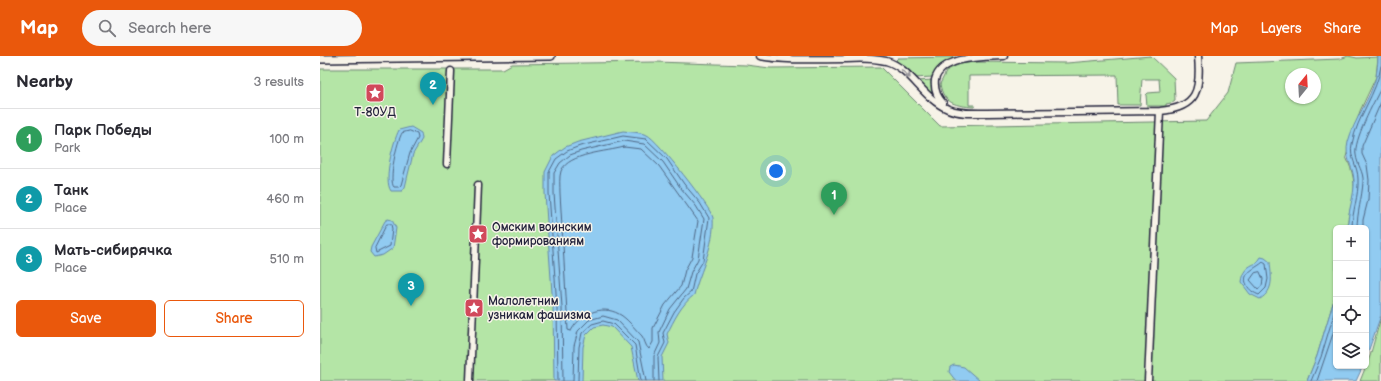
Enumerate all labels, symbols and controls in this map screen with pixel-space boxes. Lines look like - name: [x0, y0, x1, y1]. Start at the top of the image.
- search box: [82, 10, 362, 46]
- text: Map: [20, 17, 58, 40]
- icon: search: [96, 17, 118, 39]
- text: Search here: [128, 19, 211, 38]
- text: Map: [1210, 20, 1238, 37]
- text: Layers: [1260, 20, 1302, 37]
- text: Share: [1324, 20, 1361, 37]
- north arrow: [1285, 68, 1321, 104]
- one-way arrow: [901, 69, 911, 78]
- text: Nearby: [16, 72, 73, 92]
- pin: 2: [420, 72, 446, 105]
- text: 3 results: [253, 74, 304, 90]
- place icon: Т-80УД: [364, 82, 386, 104]
- place label: Т-80УД: [354, 105, 396, 120]
- text: Парк Победы: [54, 121, 152, 140]
- text: 1: [26, 131, 32, 147]
- text: 100 m: [269, 131, 304, 147]
- text: Park: [54, 140, 80, 156]
- your location: [766, 161, 786, 181]
- text: Танк: [54, 181, 88, 200]
- pin: 1: [821, 182, 847, 215]
- text: 2: [25, 191, 33, 207]
- text: 460 m: [266, 191, 304, 207]
- text: Place: [54, 200, 87, 216]
- place label: Омским воинским формированиям: [492, 220, 592, 249]
- place icon: Омским воинским формированиям: [467, 223, 489, 245]
- map controls: [1333, 225, 1369, 369]
- button: +: [1333, 225, 1369, 261]
- text: Мать-сибирячка: [54, 241, 172, 260]
- text: 3: [25, 251, 33, 267]
- text: 510 m: [270, 251, 304, 267]
- text: Place: [54, 260, 87, 276]
- button: −: [1333, 261, 1369, 297]
- pin: 3: [398, 273, 424, 306]
- place label: Малолетним узникам фашизма: [488, 294, 591, 323]
- place icon: Малолетним узникам фашизма: [463, 297, 485, 319]
- button: locate: [1333, 297, 1369, 333]
- button: Save: [16, 300, 156, 337]
- button: Share: [164, 300, 304, 337]
- button: layers: [1333, 333, 1369, 369]

